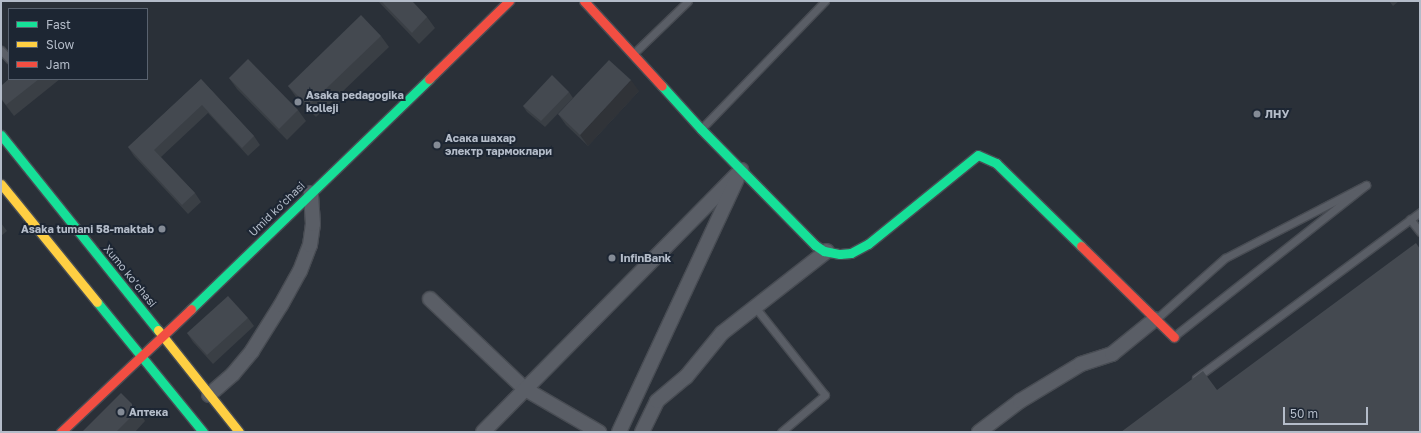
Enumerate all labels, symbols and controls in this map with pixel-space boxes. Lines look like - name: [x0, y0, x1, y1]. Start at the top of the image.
- legend: [8, 8, 148, 80]
- text: Fast: [46, 17, 71, 32]
- text: Slow: [46, 37, 74, 52]
- text: Jam: [46, 57, 70, 72]
- place label: Asaka pedagogika kolleji: [306, 89, 404, 115]
- marker: Asaka pedagogika kolleji: [293, 97, 303, 107]
- place label: ЛНУ: [1265, 107, 1289, 121]
- marker: ЛНУ: [1252, 109, 1262, 119]
- place label: Асака шахар электр тармоклари: [445, 132, 552, 158]
- marker: Асака шахар электр тармоклари: [432, 140, 442, 150]
- street label: Umid ko'chasi: [246, 179, 308, 239]
- place label: Asaka tumani 58-maktab: [21, 222, 154, 236]
- marker: Asaka tumani 58-maktab: [157, 224, 167, 234]
- street label: Xumo ko’chasi: [101, 242, 159, 310]
- place label: InfinBank: [620, 251, 671, 265]
- marker: InfinBank: [607, 253, 617, 263]
- scale bar: [1285, 399, 1370, 425]
- place label: Аптека: [129, 405, 168, 419]
- text: 50 m: [1290, 406, 1318, 421]
- marker: Аптека: [116, 407, 126, 417]

